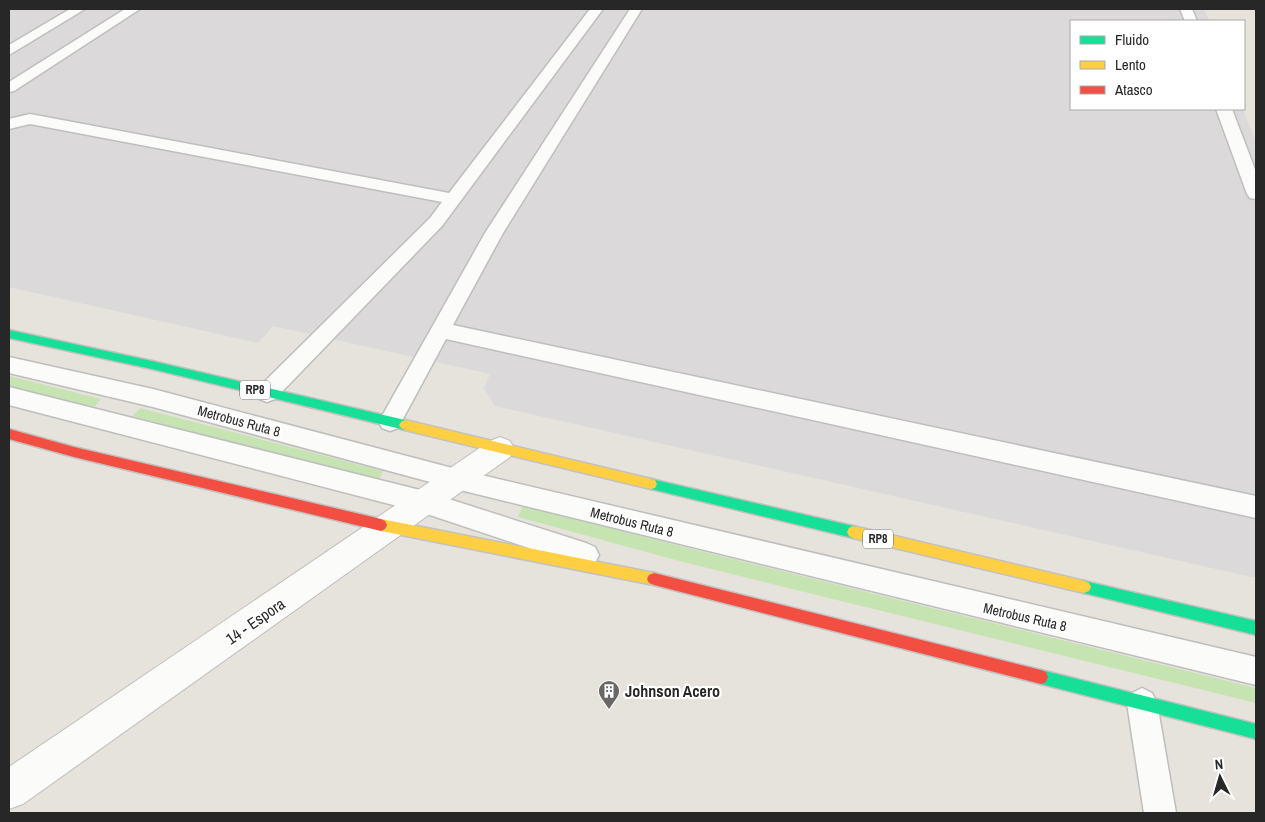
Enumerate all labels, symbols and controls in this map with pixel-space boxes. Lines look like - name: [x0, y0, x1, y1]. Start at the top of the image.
- legend: [1070, 20, 1245, 110]
- text: Fluido: [1115, 29, 1149, 50]
- text: Lento: [1115, 54, 1146, 75]
- text: Atasco: [1114, 79, 1153, 100]
- road number: RP8: [240, 380, 270, 400]
- street label: Metrobus Ruta 8: [196, 401, 282, 441]
- street label: Metrobus Ruta 8: [589, 503, 675, 541]
- road number: RP8: [863, 530, 893, 548]
- street label: 14 - Espora: [221, 592, 290, 649]
- street label: Metrobus Ruta 8: [982, 599, 1068, 635]
- building icon: Johnson Acero: [597, 679, 621, 710]
- place label: Johnson Acero: [625, 680, 720, 702]
- north arrow: [1195, 752, 1245, 802]
- text: N: [1214, 755, 1224, 773]

